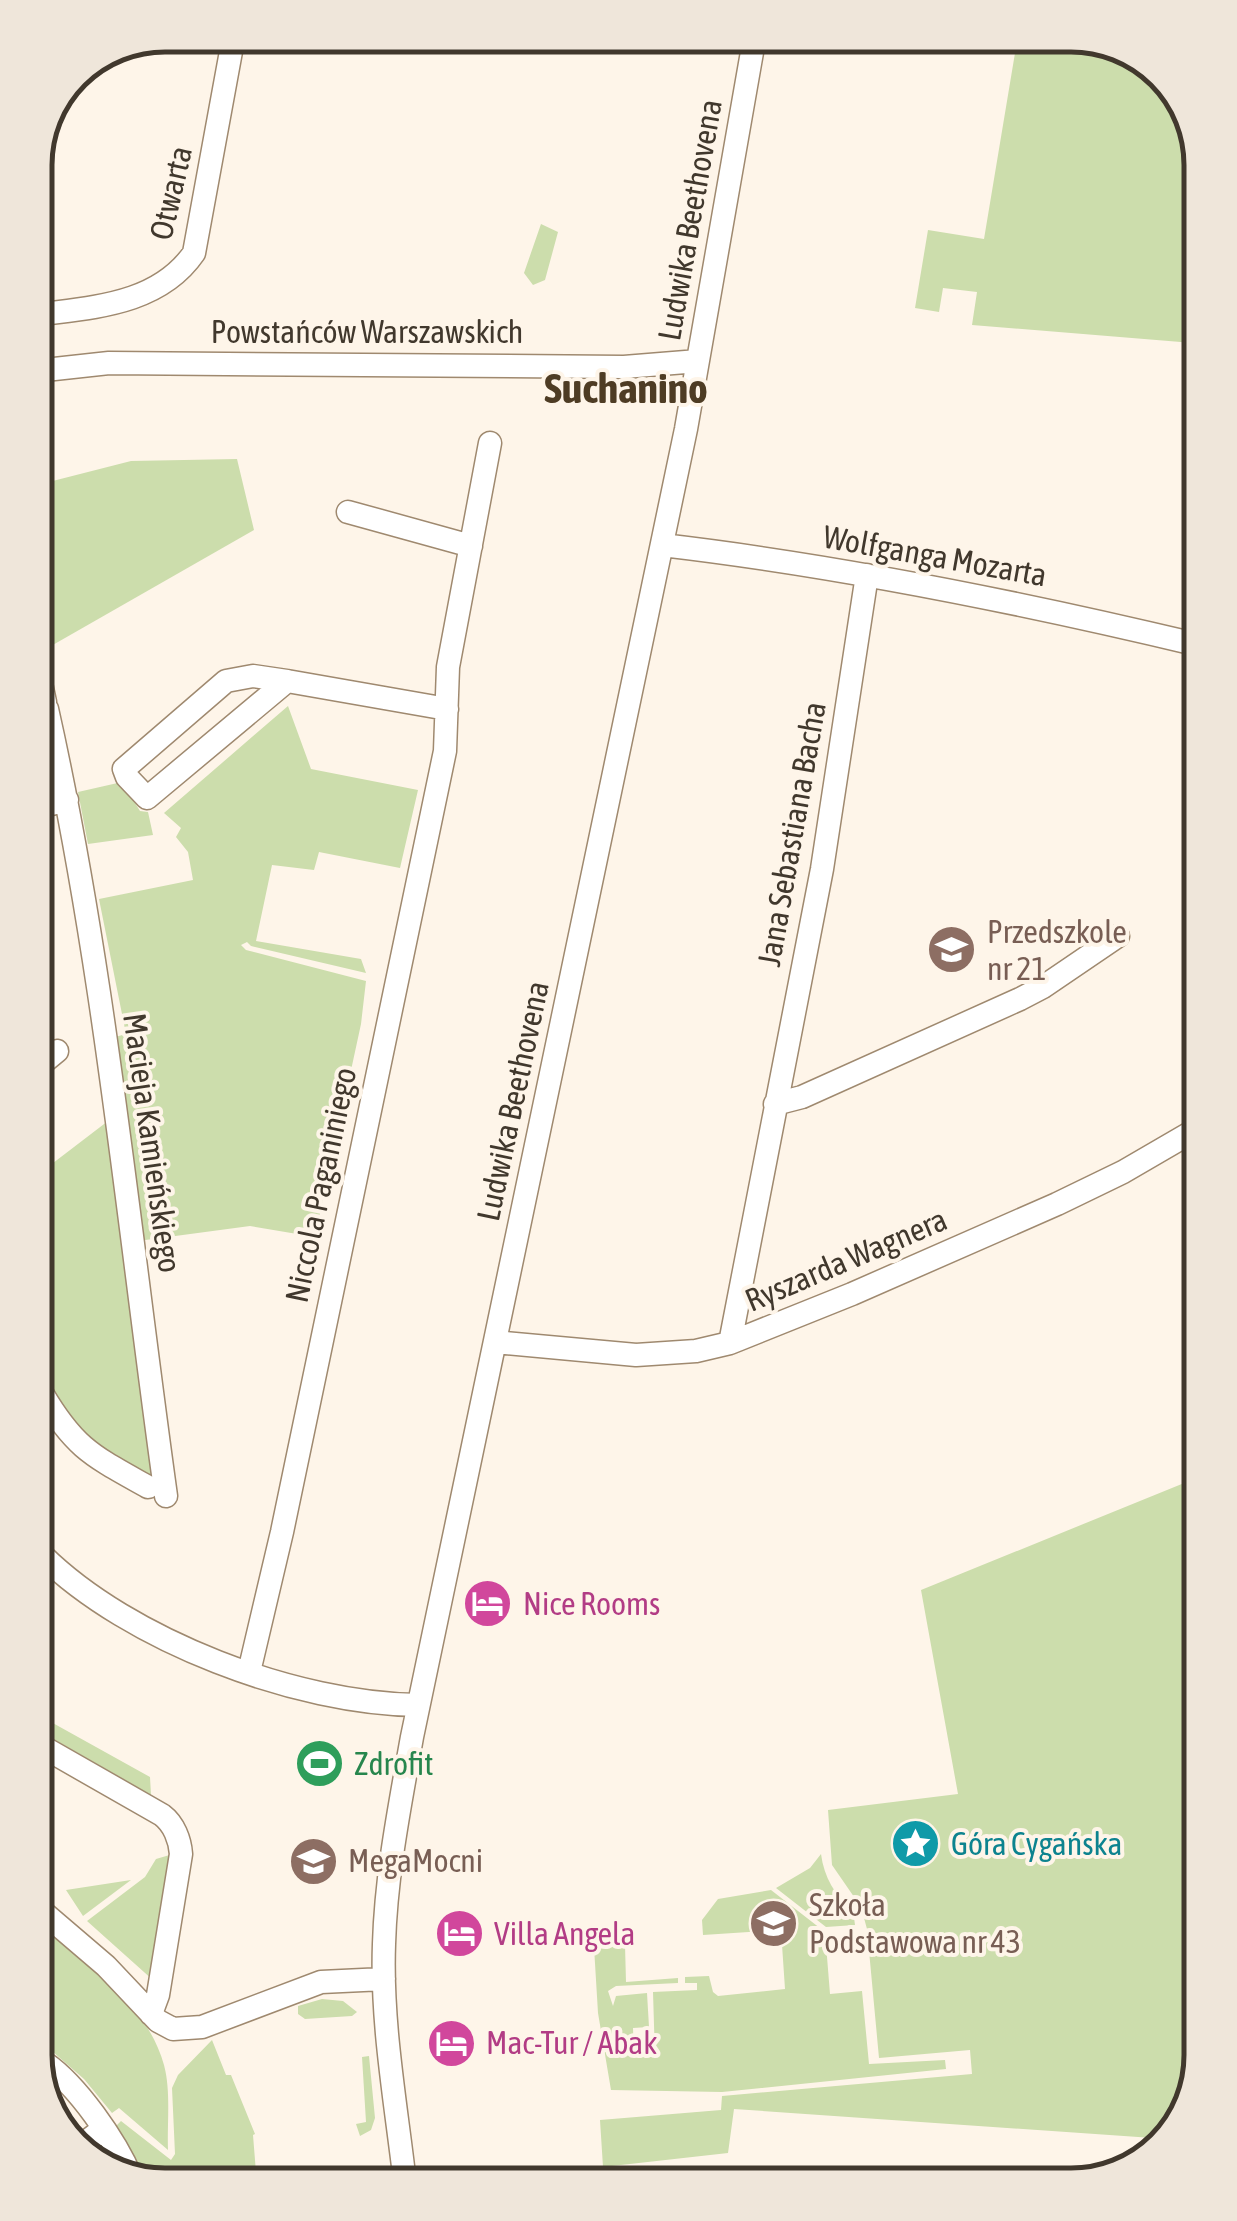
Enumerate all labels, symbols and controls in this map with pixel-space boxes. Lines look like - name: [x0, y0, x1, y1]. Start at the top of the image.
- street label: Ludwika Beethovena: [650, 96, 729, 343]
- street label: Otwarta: [142, 143, 199, 243]
- street label: Powstańców Warszawskich: [211, 313, 523, 350]
- district label: Suchanino: [544, 364, 708, 412]
- street label: Wolfganga Mozarta: [820, 518, 1050, 593]
- street label: Jana Sebastiana Bacha: [750, 699, 833, 969]
- place label: Przedszkole nr 21: [987, 913, 1127, 987]
- school or university icon: Przedszkole nr 21: [926, 924, 978, 976]
- street label: Ludwika Beethovena: [469, 978, 556, 1224]
- street label: Macieja Kamieńskiego: [116, 1011, 189, 1275]
- street label: Niccola Paganiniego: [278, 1064, 363, 1306]
- street label: Ryszarda Wagnera: [739, 1200, 952, 1319]
- hotel icon: Nice Rooms: [462, 1578, 514, 1630]
- place label: Nice Rooms: [523, 1585, 660, 1622]
- sports icon: Zdrofit: [293, 1738, 345, 1790]
- place label: Zdrofit: [354, 1745, 433, 1782]
- place icon: Góra Cygańska: [890, 1818, 942, 1870]
- place label: Góra Cygańska: [951, 1825, 1122, 1862]
- school or university icon: MegaMocni: [287, 1835, 339, 1887]
- place label: MegaMocni: [348, 1842, 483, 1879]
- place label: Szkoła Podstawowa nr 43: [809, 1886, 1021, 1960]
- school or university icon: Szkoła Podstawowa nr 43: [748, 1897, 800, 1949]
- hotel icon: Villa Angela: [433, 1908, 485, 1960]
- place label: Villa Angela: [494, 1915, 635, 1952]
- hotel icon: Mac-Tur / Abak: [425, 2017, 477, 2069]
- place label: Mac-Tur / Abak: [486, 2024, 657, 2061]

